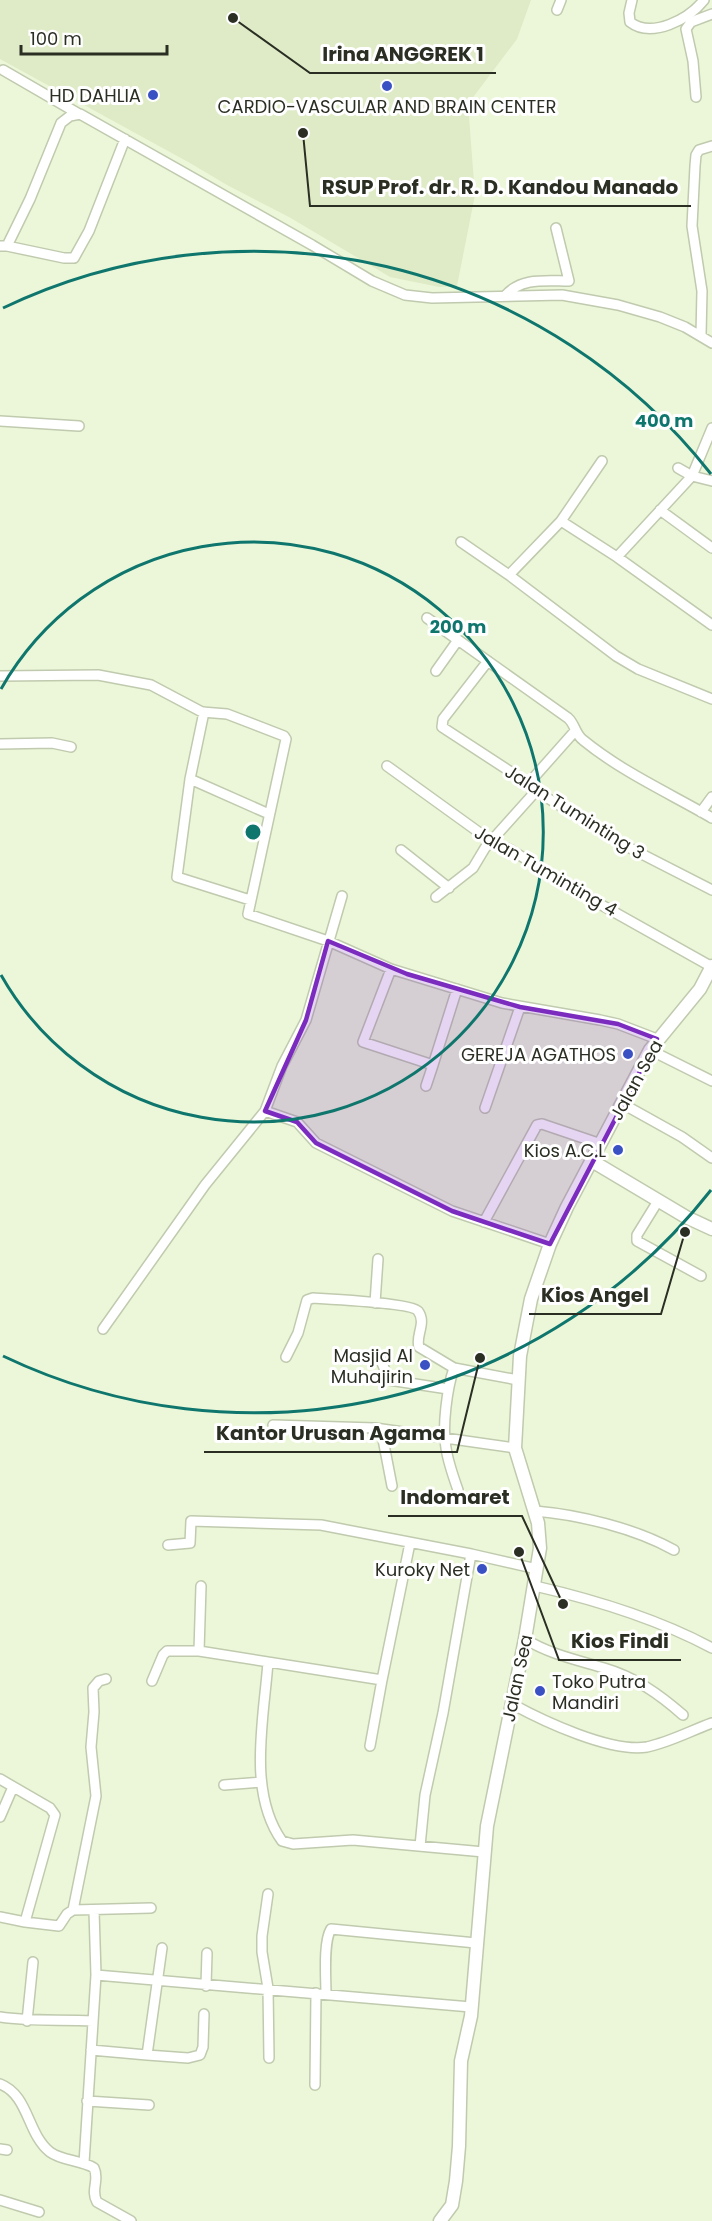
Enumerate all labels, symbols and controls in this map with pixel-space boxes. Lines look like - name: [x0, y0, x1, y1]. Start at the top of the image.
- scale bar: [21, 18, 166, 56]
- text: 100 m: [30, 26, 82, 51]
- callout: Irina ANGGREK 1: [310, 35, 496, 73]
- text: Irina ANGGREK 1: [322, 40, 484, 68]
- marker: CARDIO-VASCULAR AND BRAIN CENTER: [380, 79, 394, 93]
- place label: HD DAHLIA: [49, 83, 141, 108]
- marker: HD DAHLIA: [146, 88, 160, 102]
- place label: CARDIO-VASCULAR AND BRAIN CENTER: [218, 94, 556, 119]
- callout: RSUP Prof. dr. R. D. Kandou Manado: [310, 168, 691, 206]
- text: RSUP Prof. dr. R. D. Kandou Manado: [322, 173, 679, 201]
- text: 400 m: [635, 408, 693, 433]
- text: 200 m: [430, 614, 486, 639]
- street label: Jalan Tuminting 3: [500, 759, 650, 865]
- street label: Jalan Tuminting 4: [470, 820, 622, 922]
- centre of rings: [243, 822, 263, 842]
- street label: Jalan Sea: [604, 1035, 668, 1125]
- place label: GEREJA AGATHOS: [461, 1042, 616, 1067]
- marker: GEREJA AGATHOS: [621, 1047, 635, 1061]
- place label: Kios A.C.L: [524, 1138, 606, 1163]
- marker: Kios A.C.L: [611, 1143, 625, 1157]
- callout: Kios Angel: [529, 1276, 661, 1314]
- text: Kios Angel: [541, 1281, 649, 1309]
- place label: Masjid Al Muhajirin: [331, 1343, 413, 1389]
- marker: Masjid Al Muhajirin: [418, 1358, 432, 1372]
- callout: Kantor Urusan Agama: [204, 1414, 457, 1452]
- text: Kantor Urusan Agama: [216, 1419, 446, 1447]
- callout: Indomaret: [388, 1478, 522, 1516]
- text: Indomaret: [400, 1483, 510, 1511]
- place label: Kuroky Net: [375, 1557, 470, 1582]
- marker: Kuroky Net: [475, 1562, 489, 1576]
- callout: Kios Findi: [559, 1622, 681, 1660]
- text: Kios Findi: [571, 1627, 669, 1655]
- street label: Jalan Sea: [496, 1632, 538, 1724]
- place label: Toko Putra Mandiri: [552, 1669, 646, 1715]
- marker: Toko Putra Mandiri: [533, 1684, 547, 1698]

